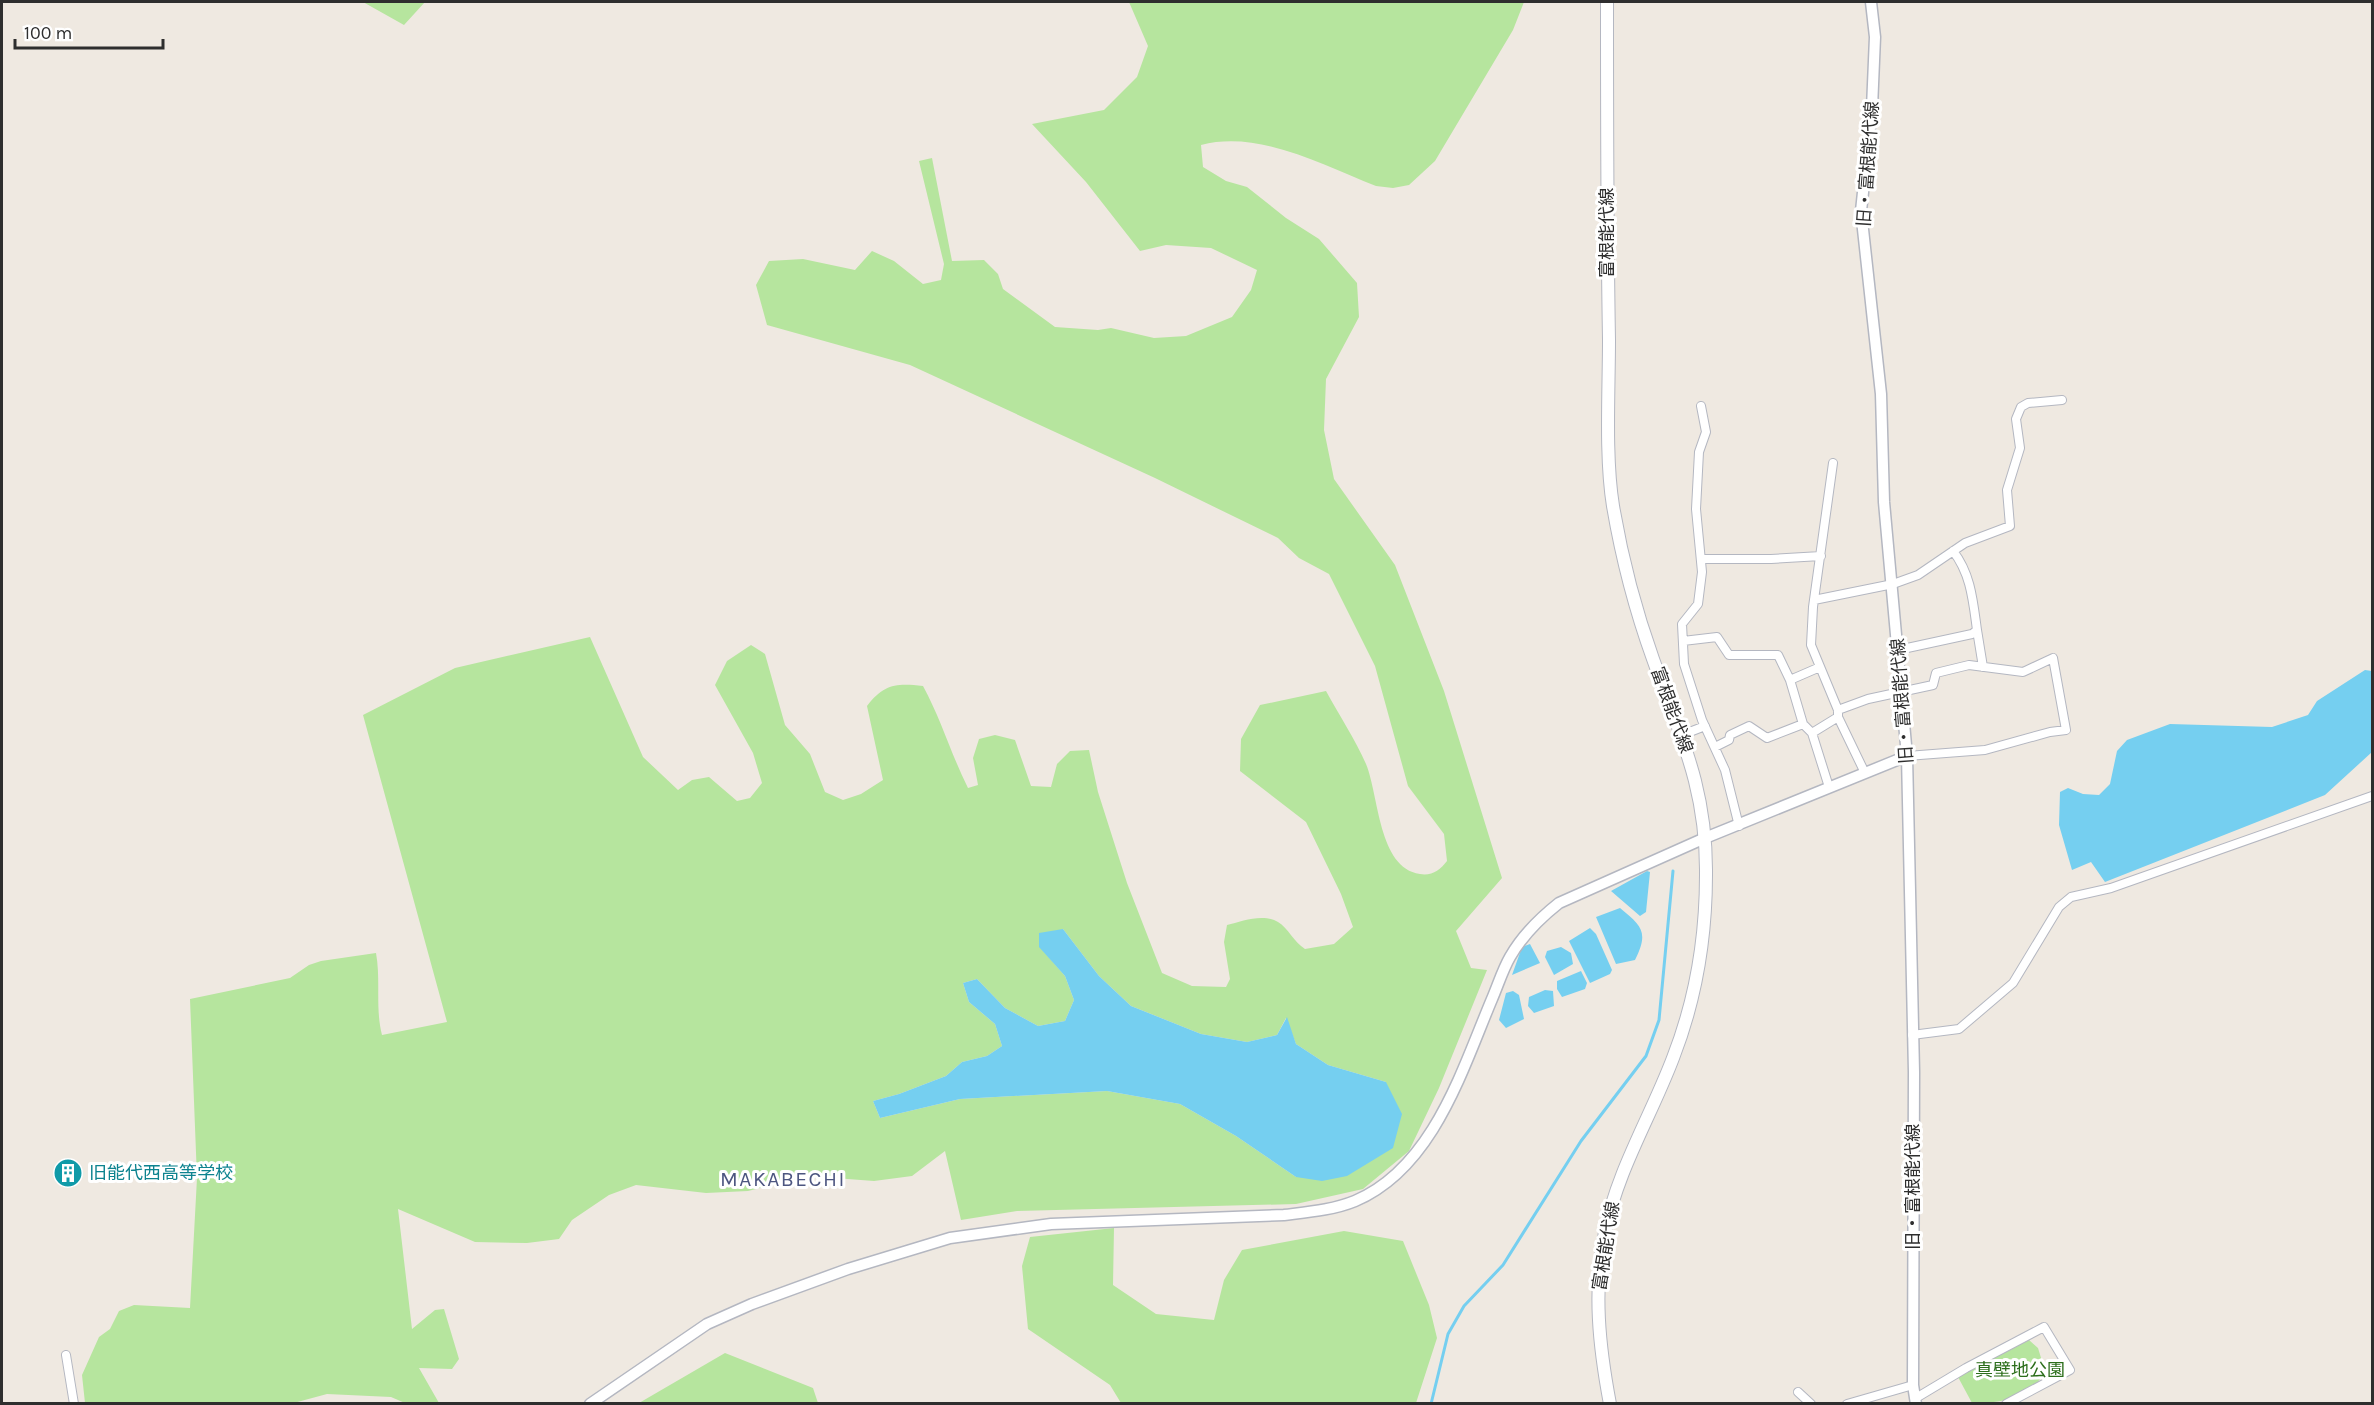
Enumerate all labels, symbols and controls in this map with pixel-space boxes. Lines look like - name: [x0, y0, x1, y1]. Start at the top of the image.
- scale bar: [15, 12, 164, 50]
- text: 100 m: [24, 22, 72, 44]
- street label: 旧・富根能代線: [1853, 100, 1883, 228]
- street label: 富根能代線: [1596, 188, 1618, 278]
- street label: 旧・富根能代線: [1887, 637, 1917, 765]
- street label: 富根能代線: [1646, 664, 1698, 756]
- street label: 旧・富根能代線: [1902, 1124, 1924, 1250]
- building icon: 旧能代西高等学校: [52, 1157, 84, 1189]
- place label: 旧能代西高等学校: [89, 1162, 233, 1184]
- district label: MAKABECHI: [720, 1167, 846, 1191]
- street label: 富根能代線: [1588, 1200, 1624, 1292]
- park label: 真壁地公園: [1975, 1359, 2065, 1381]

